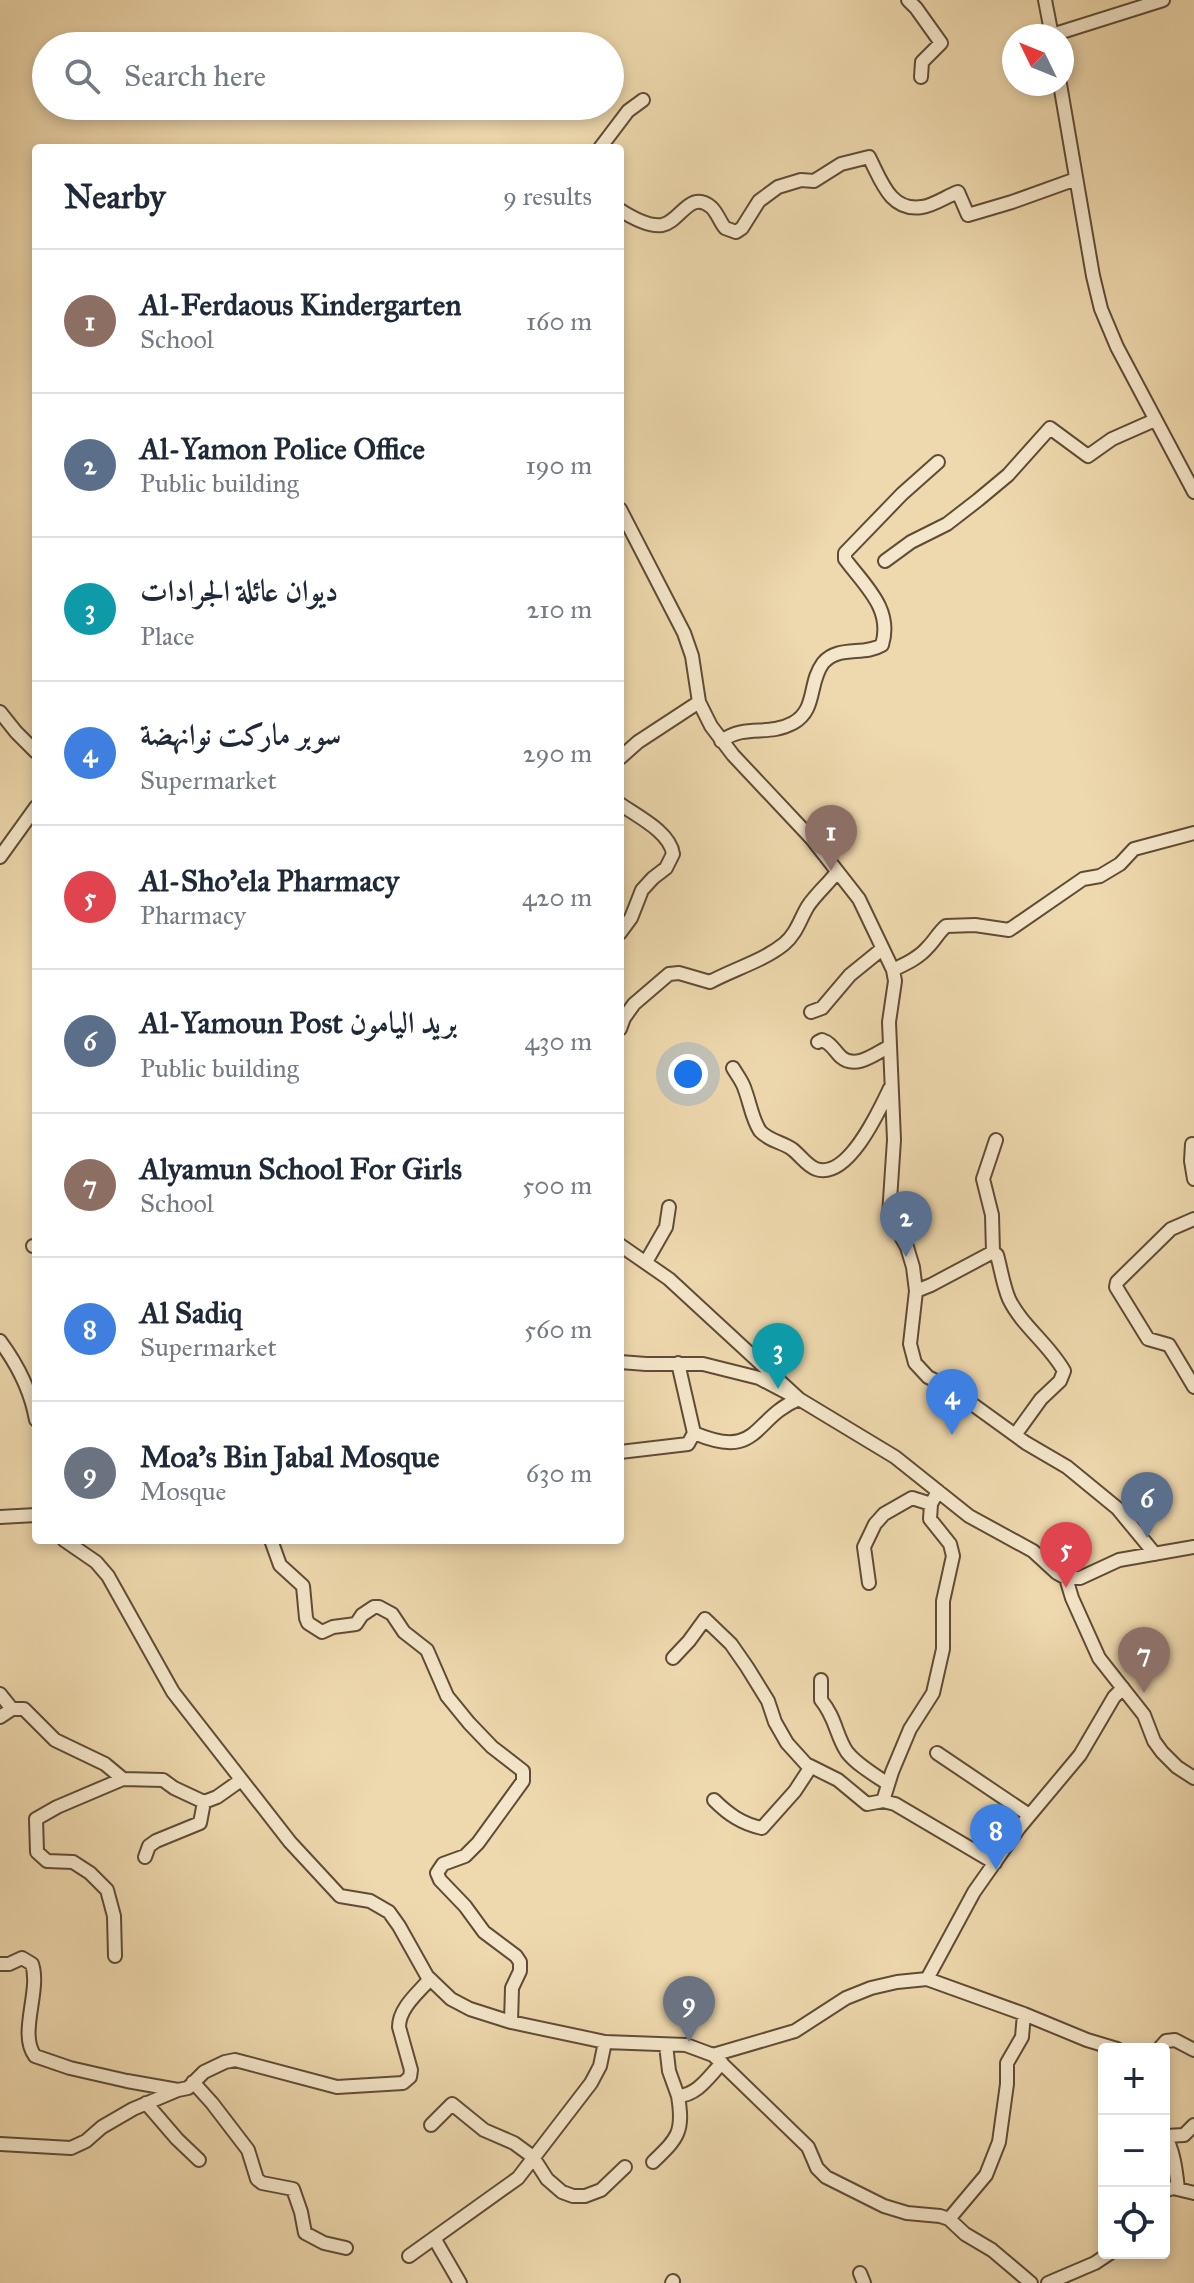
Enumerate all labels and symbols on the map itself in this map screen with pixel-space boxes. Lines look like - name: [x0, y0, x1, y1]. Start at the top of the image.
- north arrow: [1002, 24, 1074, 96]
- pin: 1: [805, 805, 857, 871]
- your location: [668, 1054, 708, 1094]
- pin: 2: [880, 1191, 932, 1257]
- pin: 3: [752, 1323, 804, 1389]
- pin: 4: [926, 1369, 978, 1435]
- pin: 6: [1121, 1472, 1173, 1538]
- pin: 5: [1040, 1522, 1092, 1588]
- pin: 7: [1118, 1627, 1170, 1693]
- pin: 8: [970, 1804, 1022, 1870]
- pin: 9: [663, 1976, 715, 2042]

